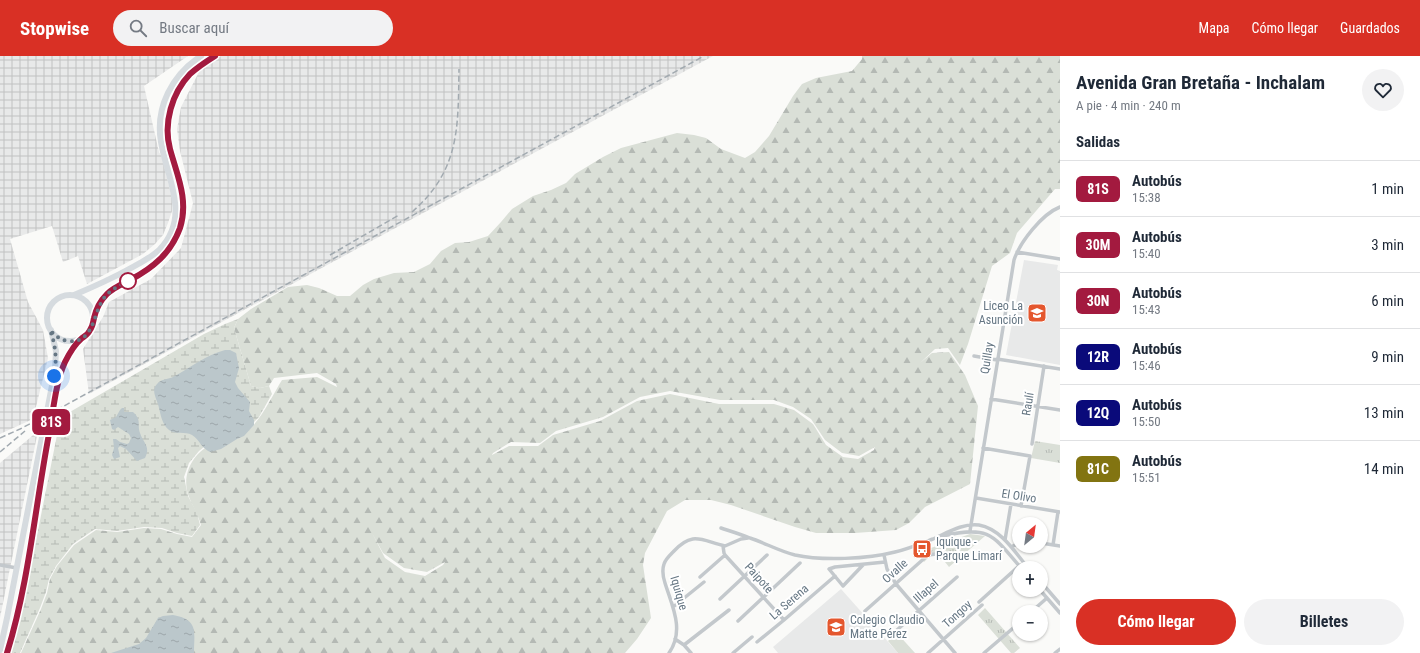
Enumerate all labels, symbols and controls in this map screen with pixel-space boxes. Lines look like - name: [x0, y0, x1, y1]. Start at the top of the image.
- search box: [113, 10, 393, 46]
- text: Stopwise: [20, 17, 89, 40]
- icon: search: [127, 17, 149, 39]
- text: Buscar aquí: [159, 19, 229, 37]
- text: Mapa: [1199, 20, 1230, 36]
- text: Cómo llegar: [1252, 20, 1318, 36]
- text: Guardados: [1340, 20, 1400, 36]
- button: heart: [1362, 69, 1404, 111]
- text: Avenida Gran Bretaña - Inchalam: [1076, 71, 1325, 94]
- text: A pie · 4 min · 240 m: [1076, 98, 1181, 113]
- text: Salidas: [1076, 133, 1120, 151]
- text: Autobús: [1132, 172, 1182, 190]
- text: 1 min: [1371, 180, 1404, 198]
- text: 81S: [1087, 181, 1109, 197]
- text: 15:38: [1132, 190, 1161, 205]
- text: Autobús: [1132, 228, 1182, 246]
- text: 3 min: [1371, 236, 1404, 254]
- text: 30M: [1086, 237, 1110, 253]
- text: 15:40: [1132, 246, 1161, 261]
- unlabelled marker: [119, 272, 137, 290]
- text: Autobús: [1132, 284, 1182, 302]
- text: 6 min: [1371, 292, 1404, 310]
- text: 30N: [1087, 293, 1109, 309]
- place label: Liceo La Asunción: [979, 299, 1023, 327]
- school or university icon: Liceo La Asunción: [1026, 302, 1048, 324]
- text: 15:43: [1132, 302, 1161, 317]
- text: Autobús: [1132, 340, 1182, 358]
- street label: Quillay: [978, 341, 996, 375]
- text: 9 min: [1371, 348, 1404, 366]
- text: 12R: [1087, 349, 1109, 365]
- text: 15:46: [1132, 358, 1161, 373]
- your location: [44, 366, 64, 386]
- street label: Raulí: [1019, 390, 1037, 417]
- text: Autobús: [1132, 396, 1182, 414]
- text: 13 min: [1364, 404, 1404, 422]
- text: 12Q: [1087, 405, 1109, 421]
- line badge: 81S: [28, 409, 74, 435]
- text: 81S: [40, 414, 62, 430]
- text: 15:50: [1132, 414, 1161, 429]
- text: Autobús: [1132, 452, 1182, 470]
- text: 14 min: [1364, 460, 1404, 478]
- text: 81C: [1087, 461, 1109, 477]
- text: 15:51: [1132, 470, 1161, 485]
- street label: El Olivo: [1000, 486, 1038, 506]
- north arrow: [1012, 517, 1048, 553]
- map controls: [1012, 517, 1048, 641]
- place label: Iquique - Parque Limarí: [936, 535, 1003, 563]
- bus stop icon: Iquique - Parque Limarí: [911, 538, 933, 560]
- street label: Ovalle: [879, 556, 911, 586]
- street label: Paipote: [742, 560, 777, 596]
- button: +: [1012, 561, 1048, 597]
- street label: Iquique: [667, 574, 691, 612]
- street label: Illapel: [911, 576, 941, 606]
- street label: La Serena: [767, 581, 811, 623]
- street label: Tongoy: [940, 597, 974, 631]
- button: Cómo llegar: [1076, 599, 1236, 645]
- button: Billetes: [1244, 599, 1404, 645]
- button: −: [1012, 605, 1048, 641]
- place label: Colegio Claudio Matte Pérez: [850, 613, 925, 641]
- school or university icon: Colegio Claudio Matte Pérez: [825, 616, 847, 638]

